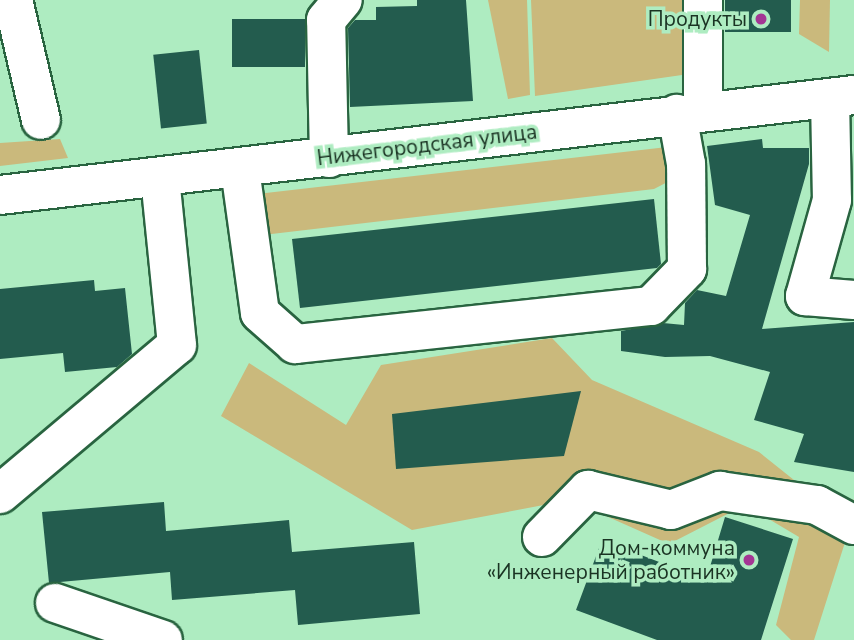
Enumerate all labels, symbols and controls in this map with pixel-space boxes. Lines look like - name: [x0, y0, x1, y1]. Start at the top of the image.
- place label: Продукты: [648, 6, 747, 32]
- marker: Продукты: [753, 11, 769, 27]
- street label: Нижегородская улица: [316, 119, 538, 171]
- place label: Дом-коммуна «Инженерный работник»: [487, 535, 735, 585]
- marker: Дом-коммуна «Инженерный работник»: [741, 552, 757, 568]

